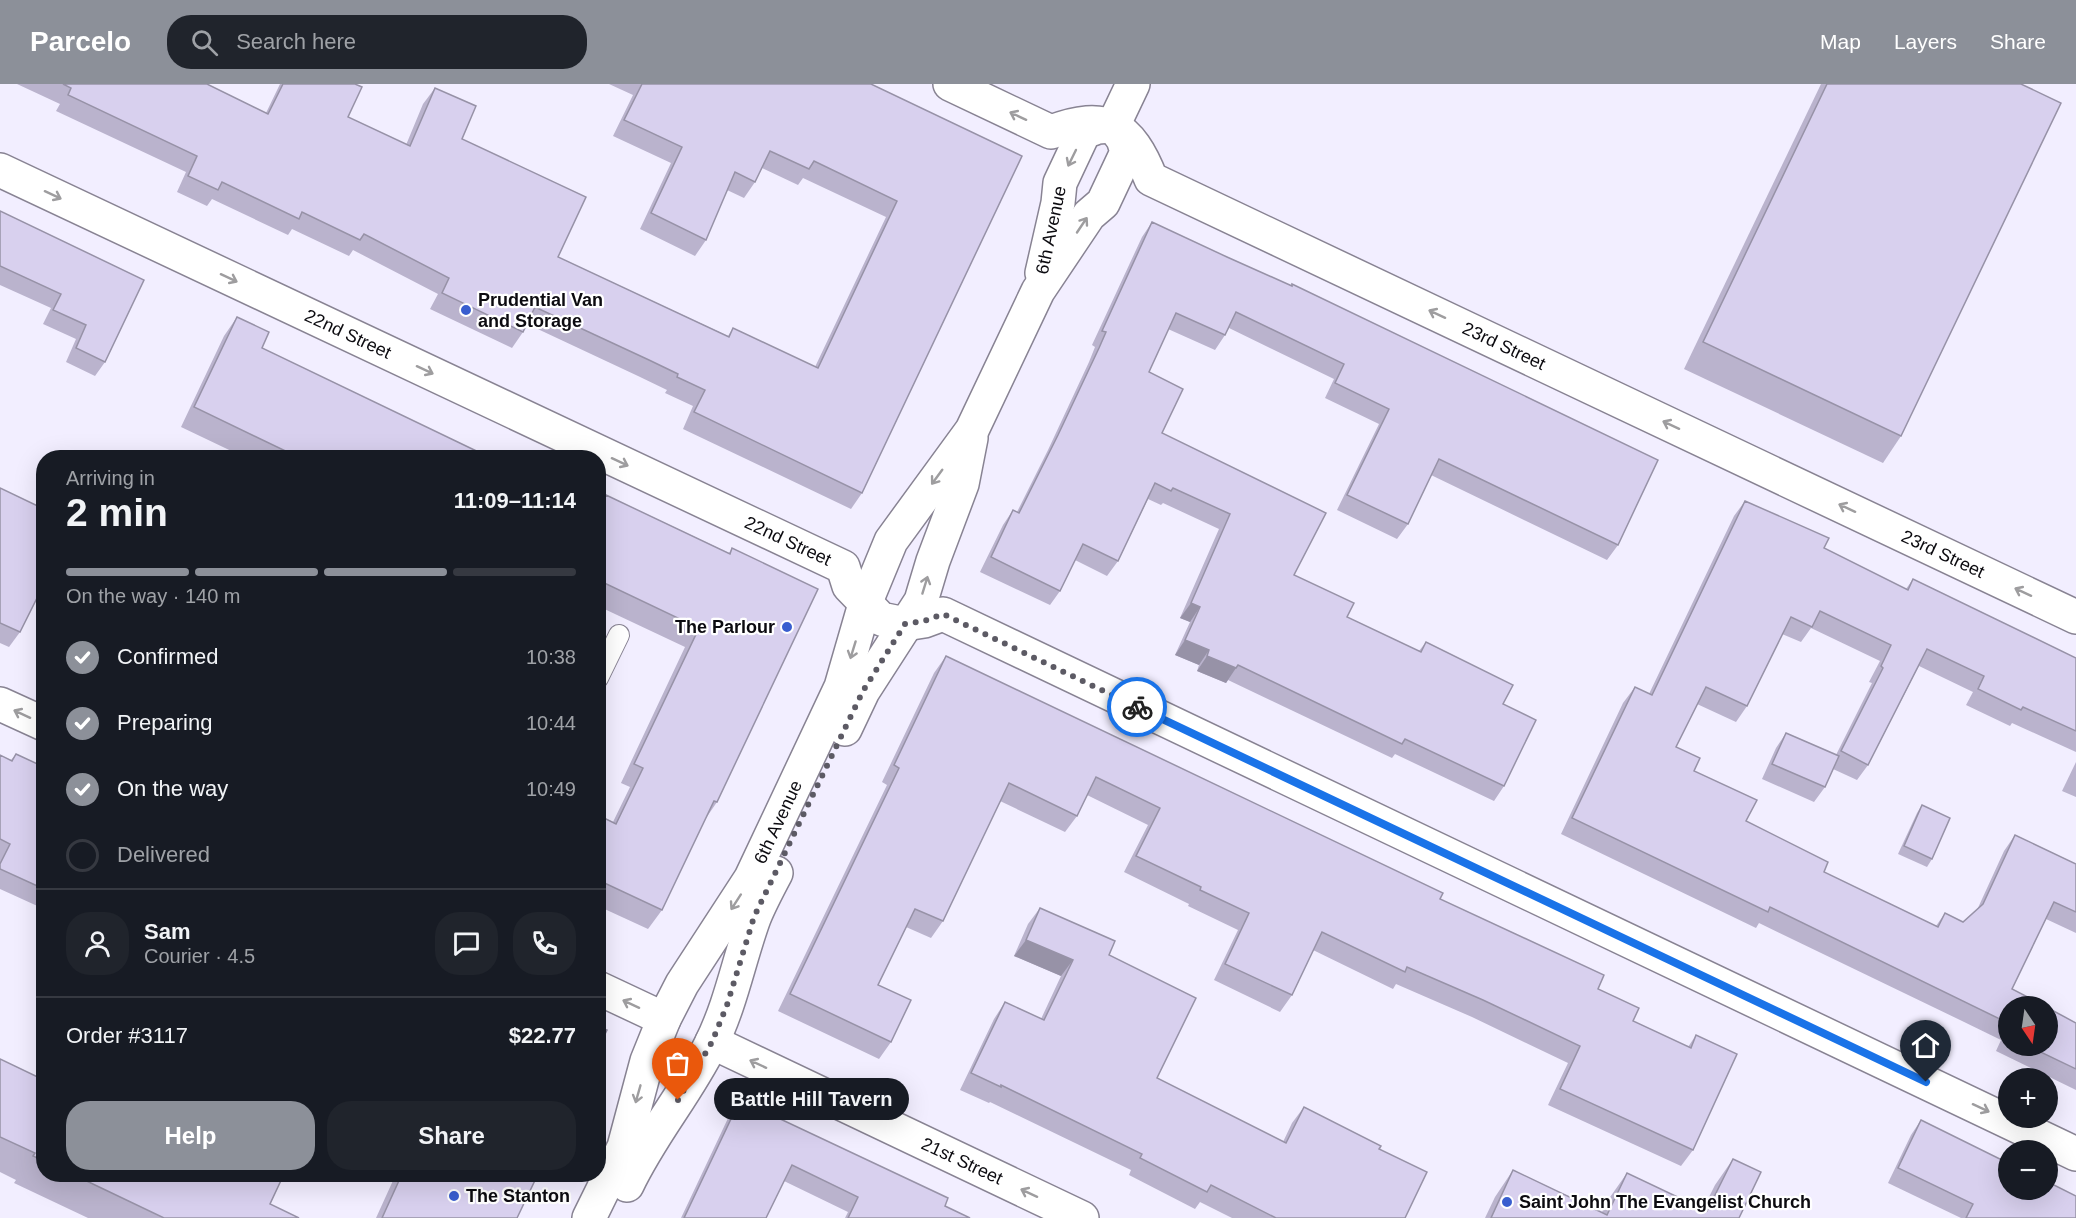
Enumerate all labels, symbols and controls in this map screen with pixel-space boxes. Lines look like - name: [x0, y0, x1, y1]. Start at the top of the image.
- search box: [167, 15, 587, 69]
- text: Parcelo: [30, 26, 131, 57]
- icon: search: [188, 26, 221, 59]
- text: Search here: [236, 29, 356, 54]
- text: Map: [1820, 30, 1861, 53]
- text: Layers: [1894, 30, 1957, 53]
- text: Share: [1990, 30, 2046, 53]
- one-way arrow: [1010, 110, 1028, 122]
- one-way arrow: [1065, 148, 1077, 166]
- street label: 6th Avenue: [1032, 184, 1070, 276]
- one-way arrow: [43, 189, 61, 201]
- one-way arrow: [1076, 217, 1088, 234]
- one-way arrow: [220, 272, 238, 284]
- place label: Prudential Van and Storage: [478, 290, 603, 331]
- marker: Prudential Van and Storage: [459, 303, 473, 317]
- street label: 22nd Street: [302, 305, 394, 363]
- one-way arrow: [1429, 308, 1447, 320]
- street label: 23rd Street: [1459, 318, 1549, 374]
- one-way arrow: [415, 365, 433, 376]
- one-way arrow: [1662, 418, 1680, 430]
- one-way arrow: [611, 456, 629, 468]
- text: Arriving in: [66, 467, 155, 489]
- one-way arrow: [931, 468, 943, 484]
- text: 11:09–11:14: [454, 488, 576, 513]
- text: 2 min: [66, 491, 168, 534]
- one-way arrow: [1838, 502, 1856, 514]
- street label: 22nd Street: [742, 512, 834, 570]
- street label: 23rd Street: [1898, 526, 1988, 582]
- one-way arrow: [920, 576, 931, 595]
- text: On the way · 140 m: [66, 585, 241, 607]
- one-way arrow: [2015, 585, 2033, 597]
- place label: The Parlour: [675, 617, 775, 637]
- marker: The Parlour: [780, 620, 794, 634]
- one-way arrow: [846, 640, 857, 659]
- icon: check: [66, 641, 99, 674]
- text: Confirmed: [117, 644, 218, 669]
- text: 10:38: [526, 646, 576, 668]
- courier: [1107, 677, 1167, 737]
- icon: bike: [1121, 691, 1154, 724]
- one-way arrow: [13, 707, 31, 719]
- icon: check: [66, 707, 99, 740]
- text: Preparing: [117, 710, 212, 735]
- text: 10:44: [526, 712, 576, 734]
- icon: check: [66, 773, 99, 806]
- text: On the way: [117, 776, 228, 801]
- street label: 6th Avenue: [750, 777, 806, 867]
- text: 10:49: [526, 778, 576, 800]
- text: Delivered: [117, 842, 210, 867]
- one-way arrow: [729, 894, 742, 911]
- button: person: [66, 912, 129, 975]
- button: chat: [435, 912, 498, 975]
- button: phone: [513, 912, 576, 975]
- text: Sam: [144, 919, 190, 944]
- text: Courier · 4.5: [144, 945, 255, 967]
- north arrow: [1998, 996, 2058, 1056]
- map controls: [1998, 996, 2058, 1200]
- one-way arrow: [623, 997, 641, 1009]
- pin: [1900, 1020, 1951, 1082]
- text: Order #3117: [66, 1023, 188, 1048]
- text: $22.77: [509, 1023, 576, 1048]
- icon: home: [1909, 1029, 1942, 1062]
- pin: [652, 1038, 703, 1100]
- icon: bag: [661, 1047, 694, 1080]
- one-way arrow: [750, 1057, 768, 1069]
- button: +: [1998, 1068, 2058, 1128]
- callout: Battle Hill Tavern: [714, 1079, 909, 1121]
- one-way arrow: [632, 1084, 644, 1103]
- text: Battle Hill Tavern: [731, 1088, 892, 1110]
- button: Help: [66, 1101, 315, 1170]
- button: Share: [327, 1101, 576, 1170]
- one-way arrow: [1971, 1103, 1989, 1115]
- street label: 21st Street: [918, 1134, 1006, 1188]
- button: −: [1998, 1140, 2058, 1200]
- place label: The Stanton: [466, 1186, 570, 1206]
- one-way arrow: [1020, 1186, 1038, 1198]
- marker: The Stanton: [447, 1189, 461, 1203]
- place label: Saint John The Evangelist Church: [1519, 1192, 1811, 1212]
- marker: Saint John The Evangelist Church: [1500, 1195, 1514, 1209]

